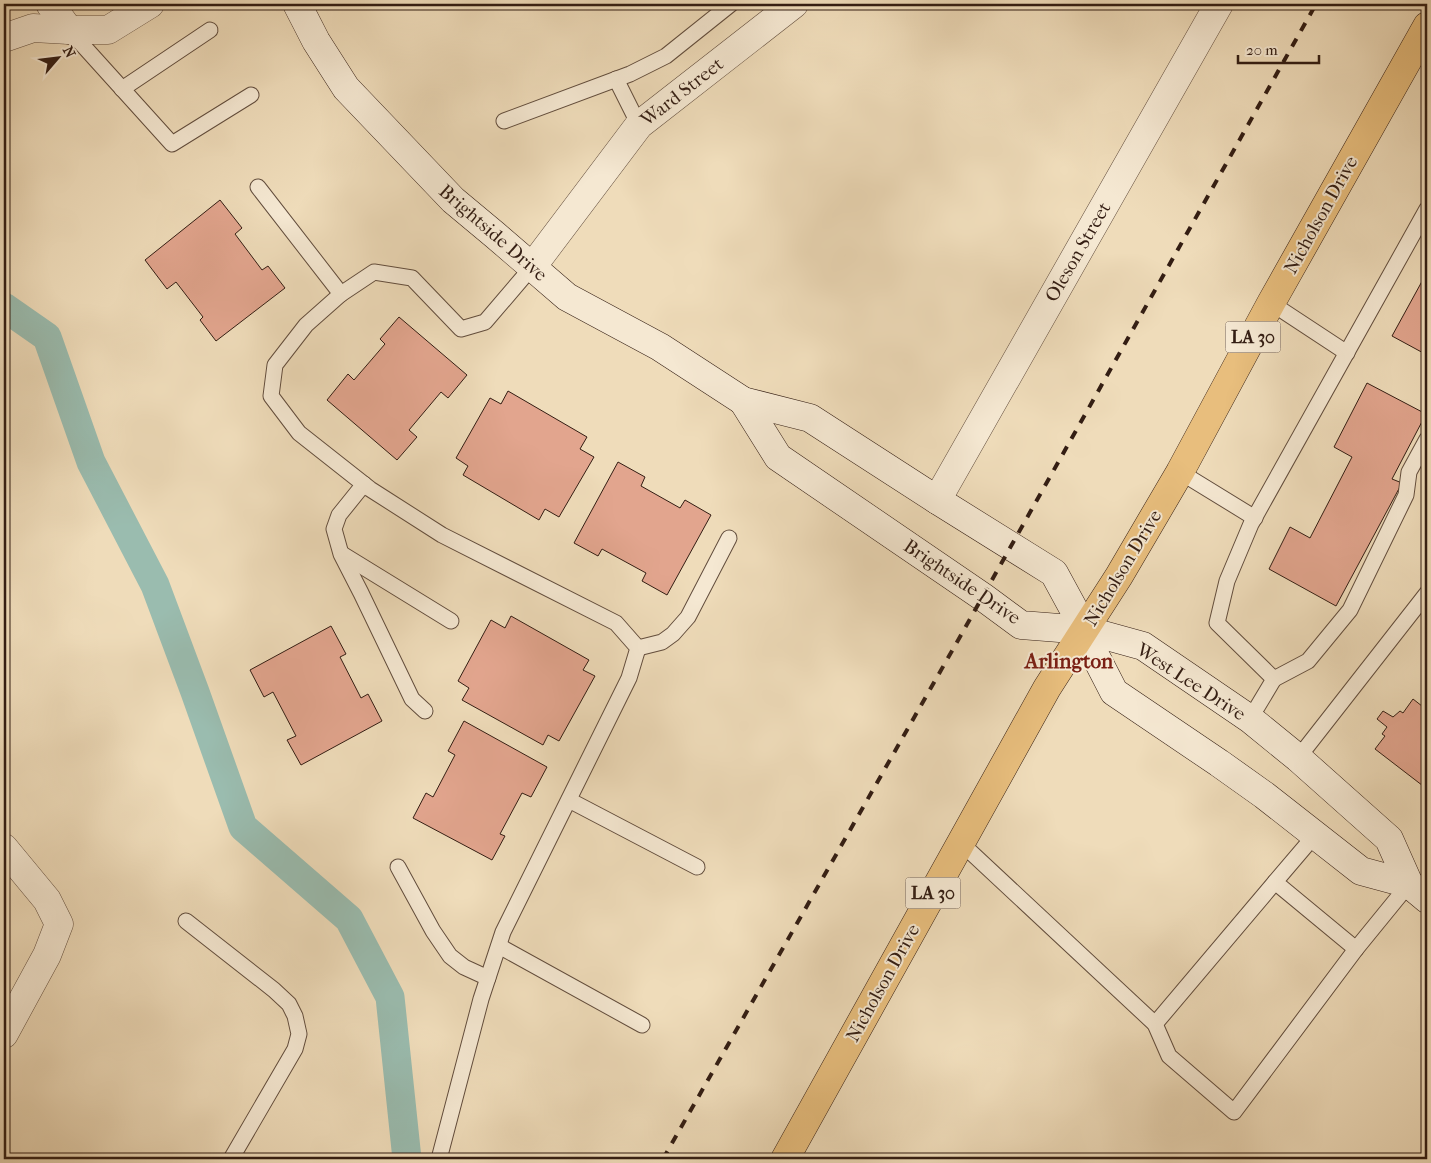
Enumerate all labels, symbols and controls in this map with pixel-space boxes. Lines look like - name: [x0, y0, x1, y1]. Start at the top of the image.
- north arrow: [32, 32, 82, 82]
- scale bar: [1238, 32, 1320, 64]
- text: 20 m: [1246, 41, 1278, 59]
- text: N: [59, 43, 79, 61]
- street label: Ward Street: [636, 53, 728, 132]
- street label: Nicholson Drive: [1280, 152, 1362, 278]
- street label: Brightside Drive: [434, 180, 552, 286]
- street label: Oleson Street: [1041, 198, 1115, 306]
- road number: LA 30: [1226, 322, 1280, 352]
- street label: Nicholson Drive: [1080, 506, 1166, 630]
- street label: Brightside Drive: [899, 535, 1025, 629]
- street label: West Lee Drive: [1132, 638, 1250, 725]
- district label: Arlington: [1023, 649, 1114, 673]
- road number: LA 30: [906, 878, 960, 908]
- street label: Nicholson Drive: [842, 920, 924, 1046]

